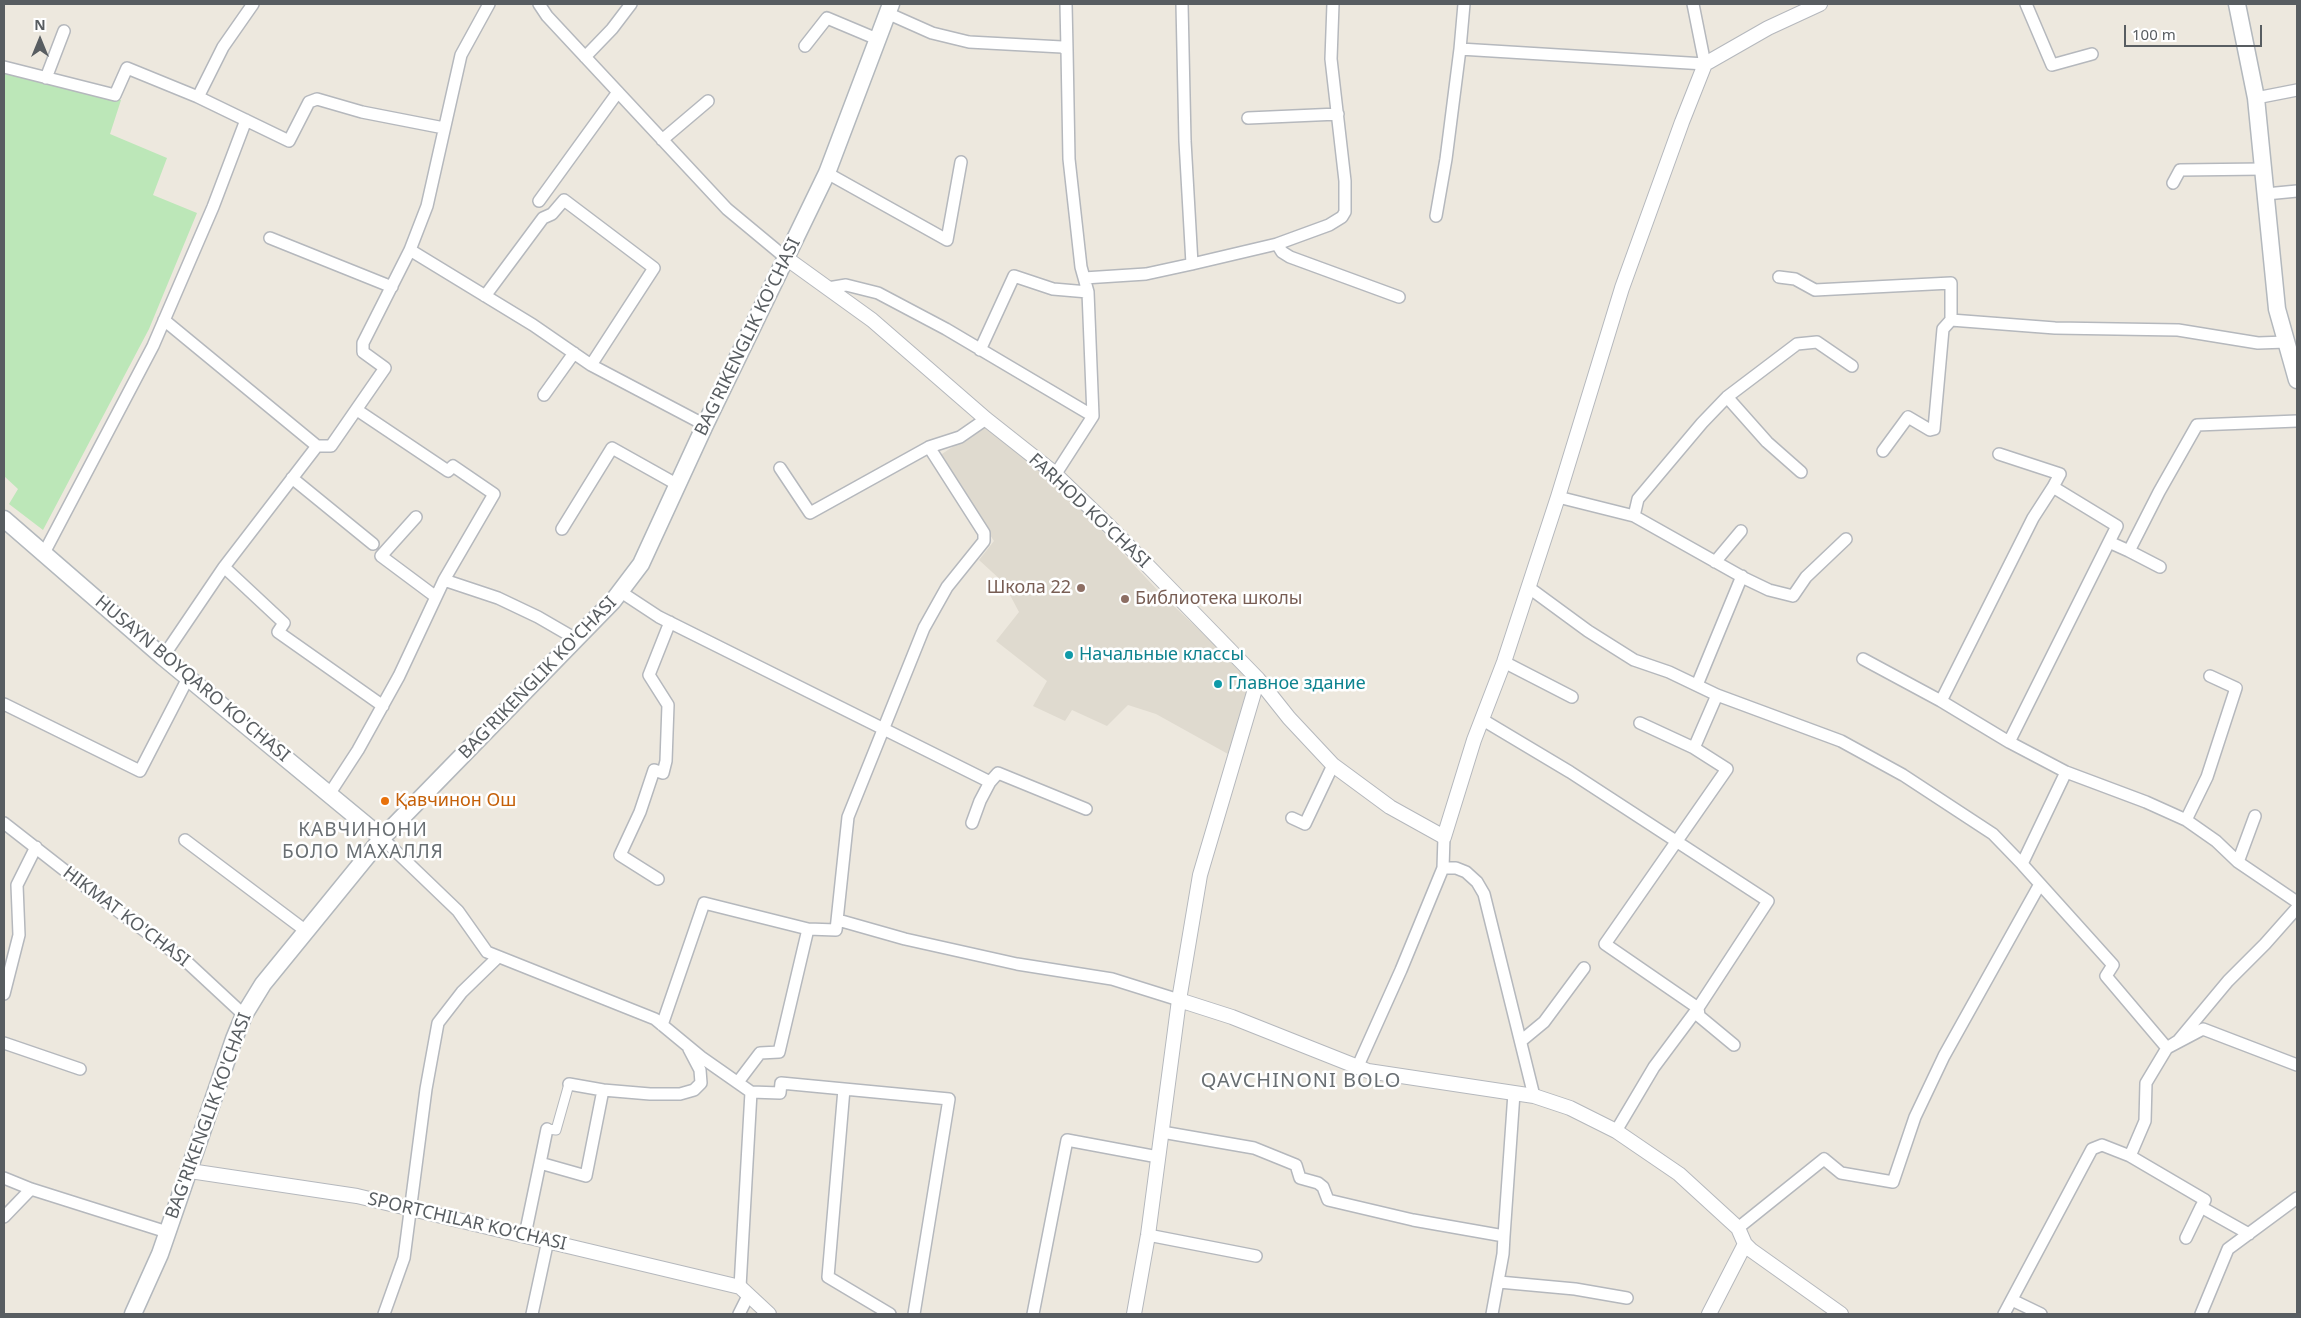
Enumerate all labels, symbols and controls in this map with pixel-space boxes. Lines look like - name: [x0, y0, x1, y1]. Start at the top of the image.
- north arrow: [15, 15, 65, 65]
- text: N: [34, 15, 46, 34]
- scale bar: [2126, 15, 2264, 47]
- text: 100 m: [2132, 24, 2176, 44]
- street label: BAG'RIKENGLIK KO'CHASI: [691, 234, 805, 440]
- street label: FARHOD KO'CHASI: [1024, 449, 1154, 573]
- place label: Школа 22: [987, 577, 1071, 599]
- marker: Школа 22: [1075, 582, 1087, 594]
- place label: Библиотека школы: [1135, 588, 1302, 610]
- street label: HUSAYN BOYQARO KO'CHASI: [90, 591, 294, 767]
- street label: BAG'RIKENGLIK KO'CHASI: [455, 592, 621, 764]
- marker: Библиотека школы: [1119, 593, 1131, 605]
- place label: Начальные классы: [1079, 644, 1244, 666]
- marker: Начальные классы: [1063, 649, 1075, 661]
- place label: Главное здание: [1228, 673, 1366, 695]
- marker: Главное здание: [1212, 678, 1224, 690]
- place label: Қавчинон Ош: [395, 790, 516, 812]
- marker: Қавчинон Ош: [379, 795, 391, 807]
- district label: КАВЧИНОНИ БОЛО МАХАЛЛЯ: [281, 820, 445, 864]
- street label: HIKMAT KO'CHASI: [58, 862, 194, 972]
- street label: BAG'RIKENGLIK KO'CHASI: [162, 1010, 256, 1222]
- district label: QAVCHINONI BOLO: [1199, 1069, 1403, 1093]
- street label: SPORTCHILAR KO‘CHASI: [365, 1189, 569, 1255]

